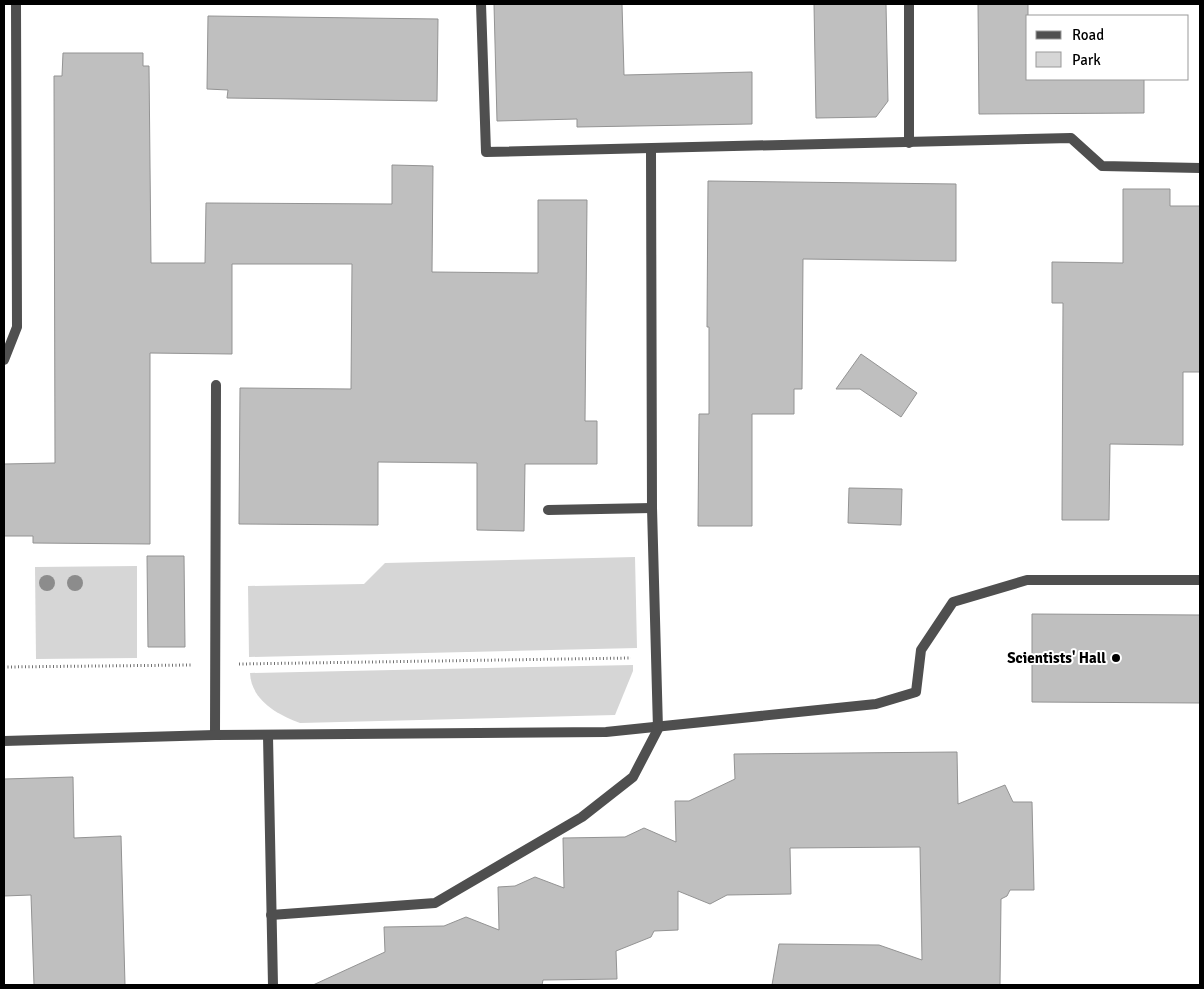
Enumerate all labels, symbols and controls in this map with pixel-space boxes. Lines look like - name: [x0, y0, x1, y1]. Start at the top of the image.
- legend: [1026, 15, 1189, 80]
- text: Road: [1072, 26, 1104, 44]
- text: Park: [1072, 51, 1101, 69]
- place label: Scientists' Hall: [1007, 649, 1106, 667]
- marker: Scientists' Hall: [1110, 652, 1122, 664]

